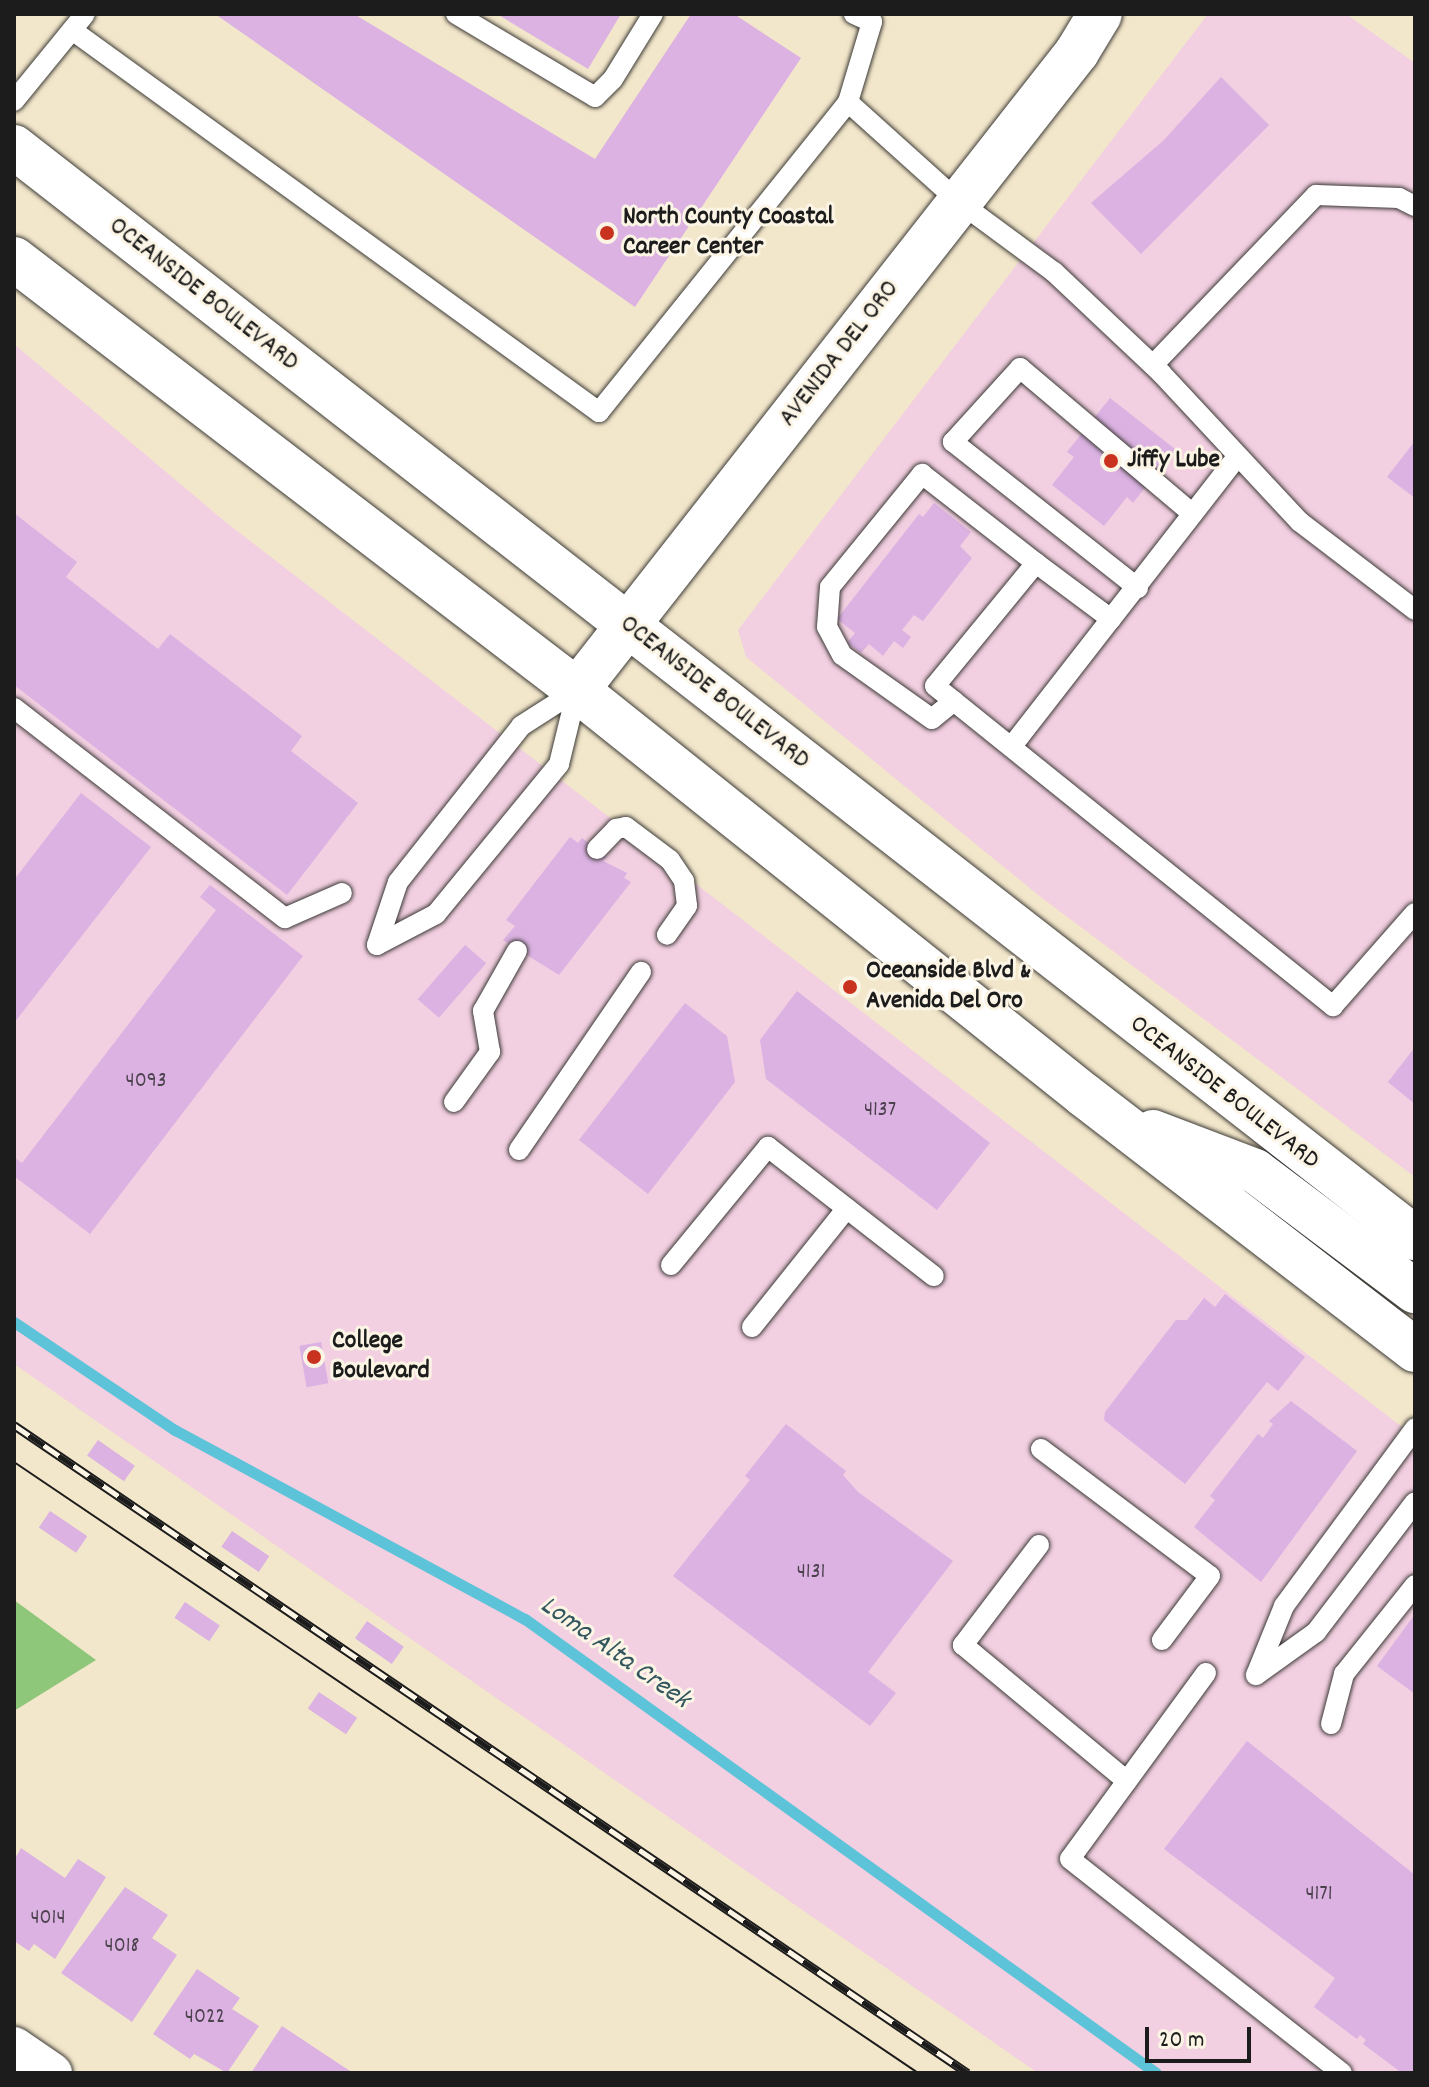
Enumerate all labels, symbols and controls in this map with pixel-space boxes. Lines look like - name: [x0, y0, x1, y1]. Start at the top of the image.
- place label: North County Coastal Career Center: [623, 202, 834, 264]
- street label: OCEANSIDE BOULEVARD: [102, 211, 304, 379]
- marker: North County Coastal Career Center: [598, 224, 616, 242]
- street label: AVENIDA DEL ORO: [773, 275, 907, 433]
- place label: Jiffy Lube: [1127, 445, 1220, 477]
- marker: Jiffy Lube: [1102, 452, 1120, 470]
- street label: OCEANSIDE BOULEVARD: [613, 609, 815, 777]
- place label: Oceanside Blvd & Avenida Del Oro: [866, 956, 1031, 1018]
- marker: Oceanside Blvd & Avenida Del Oro: [841, 978, 859, 996]
- street label: OCEANSIDE BOULEVARD: [1123, 1009, 1325, 1177]
- house number: 4093: [126, 1069, 166, 1095]
- house number: 4137: [864, 1098, 896, 1124]
- place label: College Boulevard: [332, 1326, 430, 1388]
- marker: College Boulevard: [303, 1346, 325, 1368]
- house number: 4131: [797, 1560, 825, 1586]
- water label: Loma Alta Creek: [533, 1590, 695, 1718]
- house number: 4171: [1305, 1882, 1333, 1908]
- house number: 4014: [30, 1906, 66, 1932]
- house number: 4018: [105, 1934, 139, 1960]
- house number: 4022: [185, 2005, 225, 2031]
- scale bar: [1149, 2011, 1255, 2061]
- text: 20 m: [1159, 2024, 1205, 2058]

